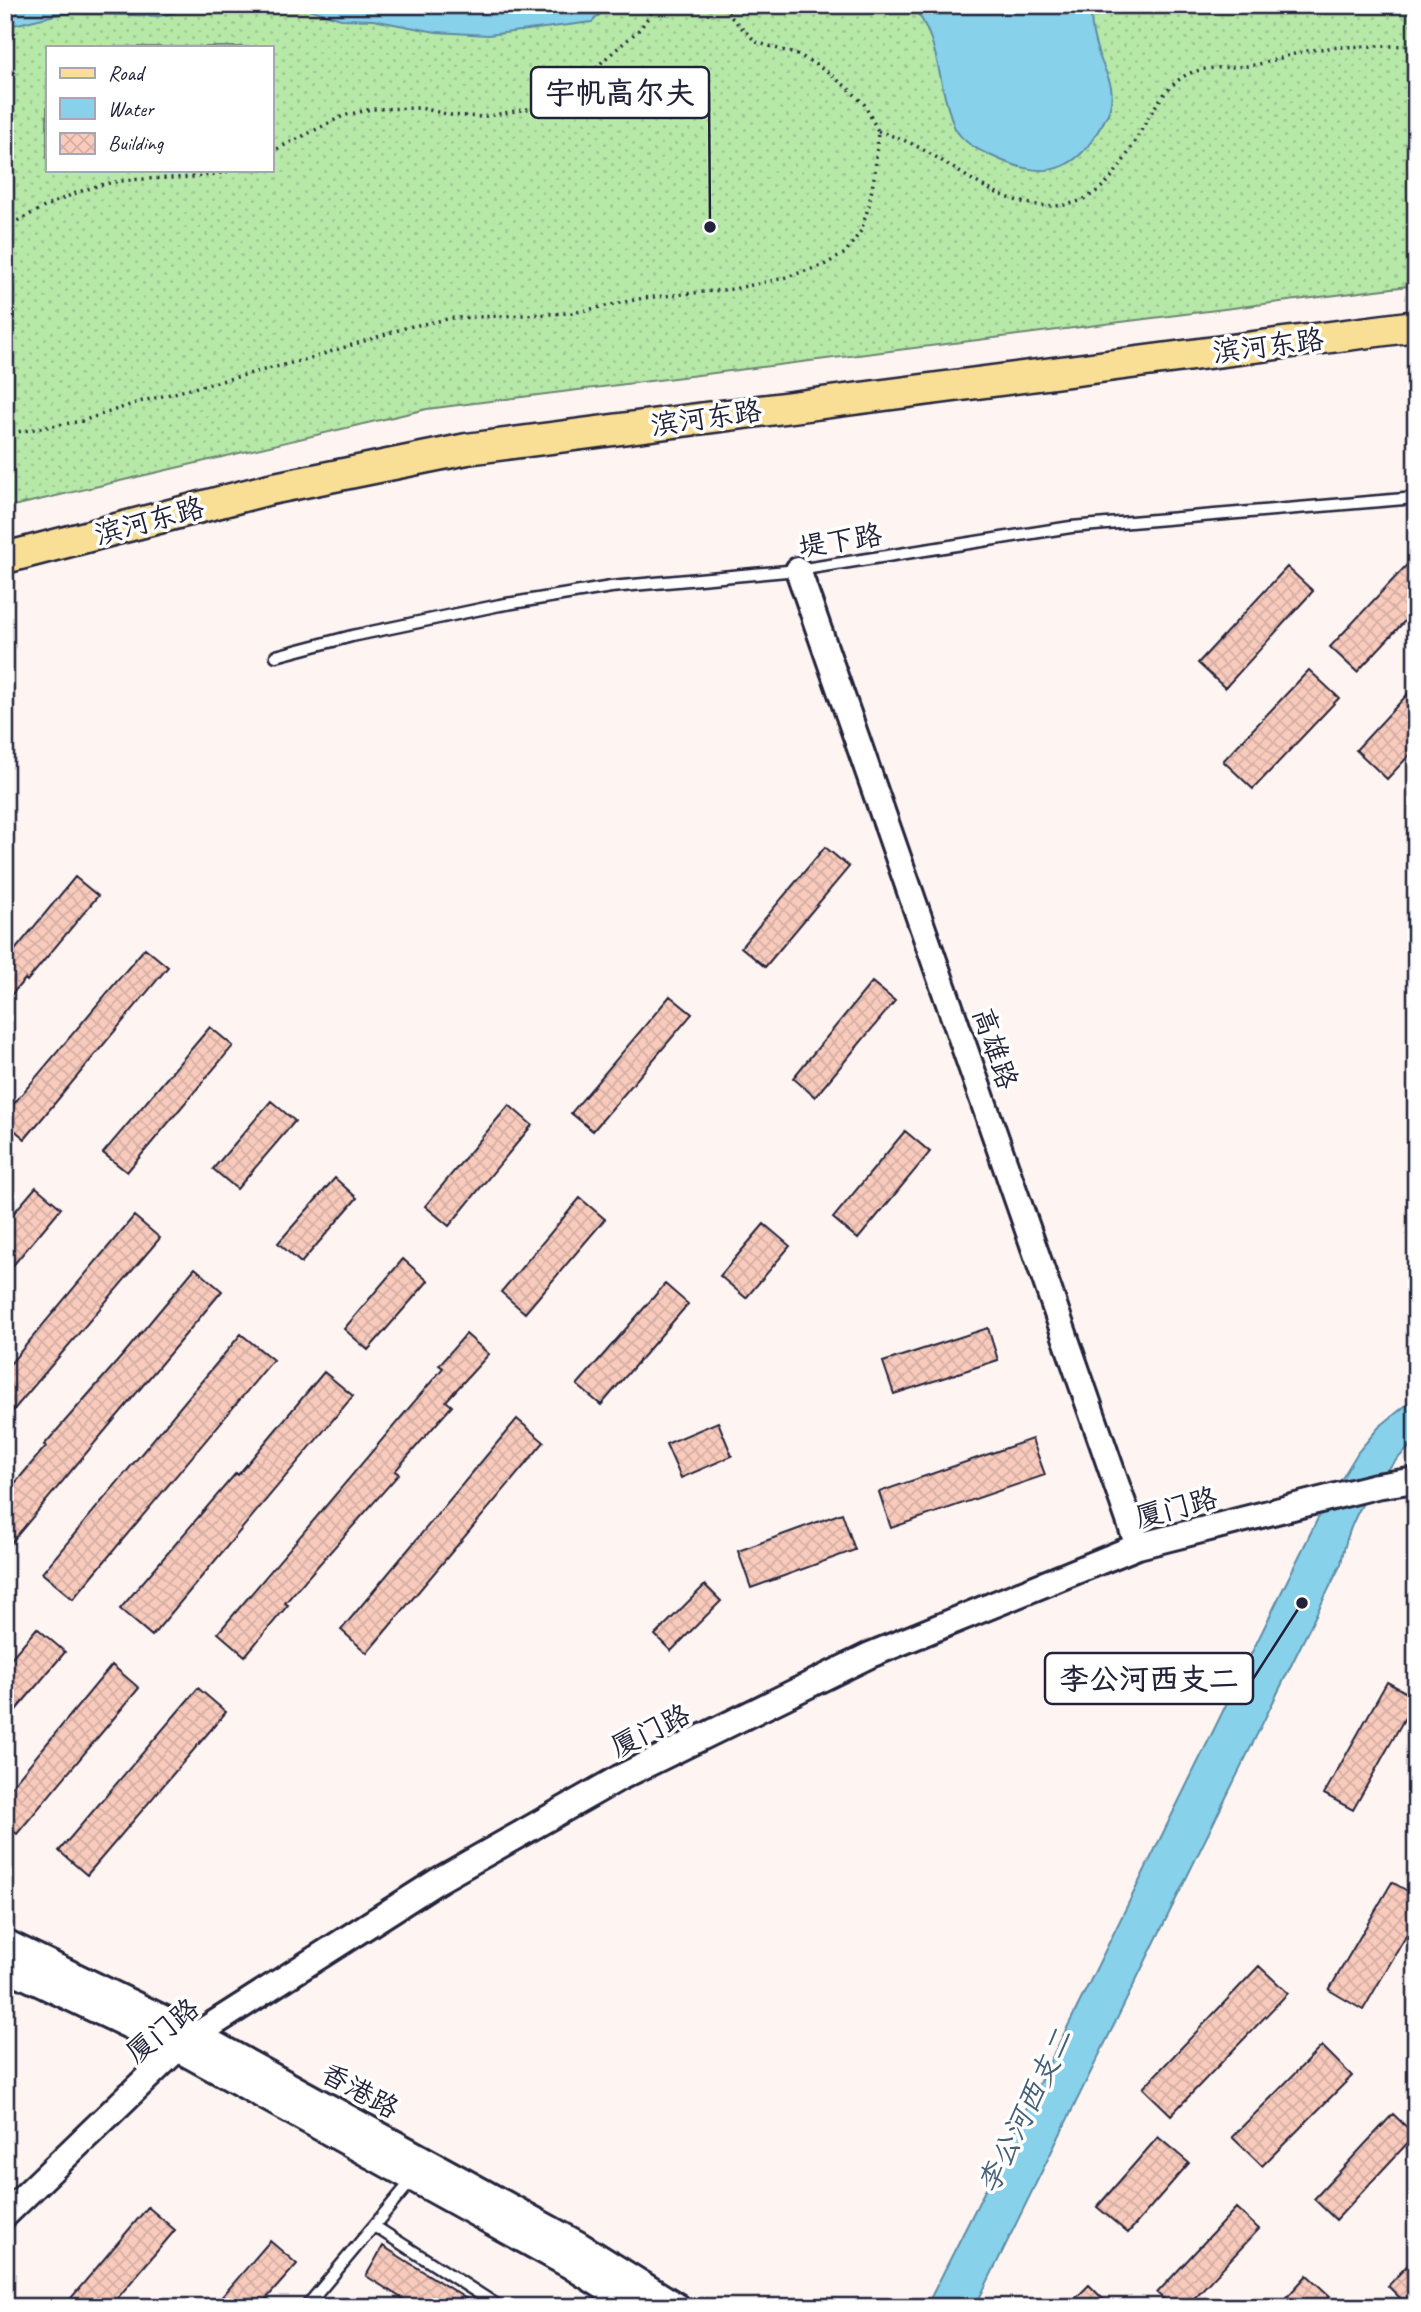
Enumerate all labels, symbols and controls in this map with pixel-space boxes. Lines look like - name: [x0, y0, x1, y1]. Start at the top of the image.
- legend: [46, 46, 273, 172]
- text: Road: [108, 60, 147, 86]
- callout: 宇帆高尔夫: [531, 67, 709, 118]
- text: 宇帆高尔夫: [545, 74, 695, 112]
- text: Water: [108, 96, 155, 122]
- text: Building: [108, 130, 165, 156]
- street label: 滨河东路: [1210, 321, 1326, 370]
- street label: 滨河东路: [648, 392, 764, 443]
- street label: 滨河东路: [91, 489, 208, 552]
- street label: 堤下路: [796, 517, 884, 564]
- street label: 高雄路: [965, 1003, 1026, 1094]
- street label: 厦门路: [1131, 1480, 1221, 1535]
- callout: 李公河西支二: [1045, 1653, 1253, 1704]
- text: 李公河西支二: [1059, 1660, 1239, 1698]
- street label: 厦门路: [605, 1696, 696, 1765]
- street label: 厦门路: [119, 1990, 206, 2070]
- water label: 李公河西支二: [968, 2022, 1082, 2200]
- street label: 香港路: [315, 2055, 405, 2126]

